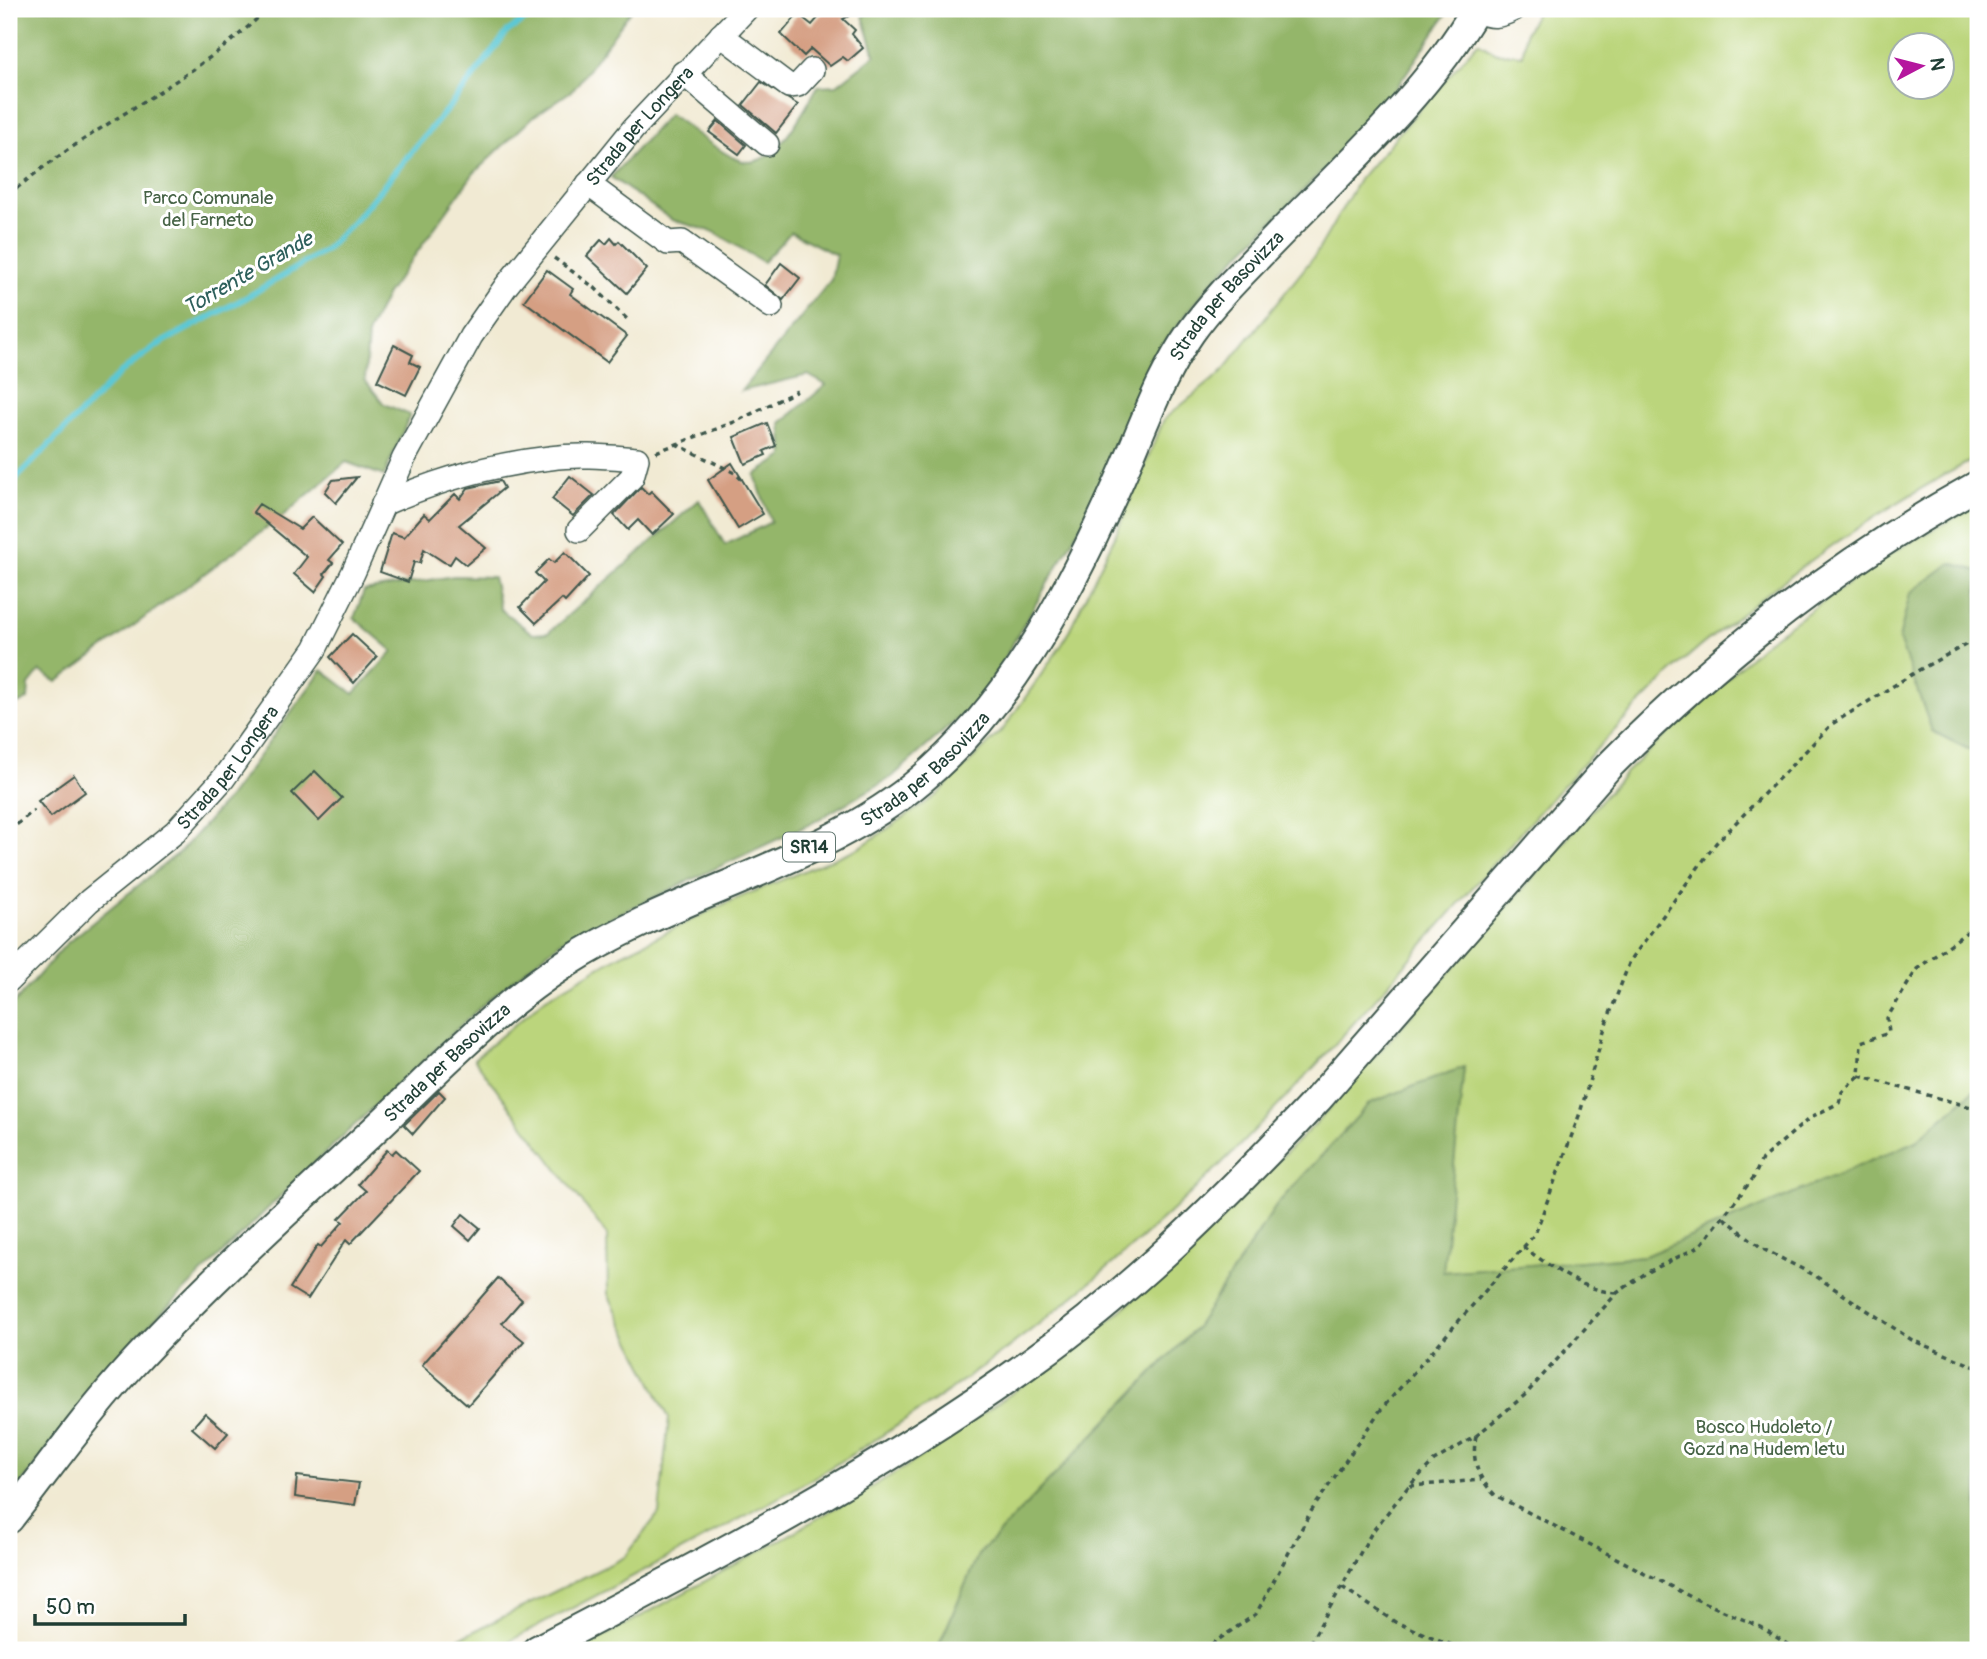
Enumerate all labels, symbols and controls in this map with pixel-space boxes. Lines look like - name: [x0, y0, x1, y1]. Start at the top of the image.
- north arrow: [1885, 32, 1955, 102]
- text: N: [1924, 56, 1950, 72]
- street label: Strada per Longera: [581, 61, 699, 191]
- park label: Parco Comunale del Farneto: [143, 186, 274, 232]
- water label: Torrente Grande: [179, 224, 320, 321]
- street label: Strada per Basovizza: [1165, 226, 1290, 366]
- street label: Strada per Longera: [172, 701, 284, 835]
- street label: Strada per Basovizza: [856, 707, 996, 833]
- road number: SR14: [783, 832, 835, 862]
- street label: Strada per Basovizza: [379, 998, 516, 1128]
- park label: Bosco Hudoleto / Gozd na Hudem letu: [1683, 1415, 1845, 1461]
- scale bar: [35, 1582, 186, 1626]
- text: 50 m: [46, 1594, 95, 1621]

